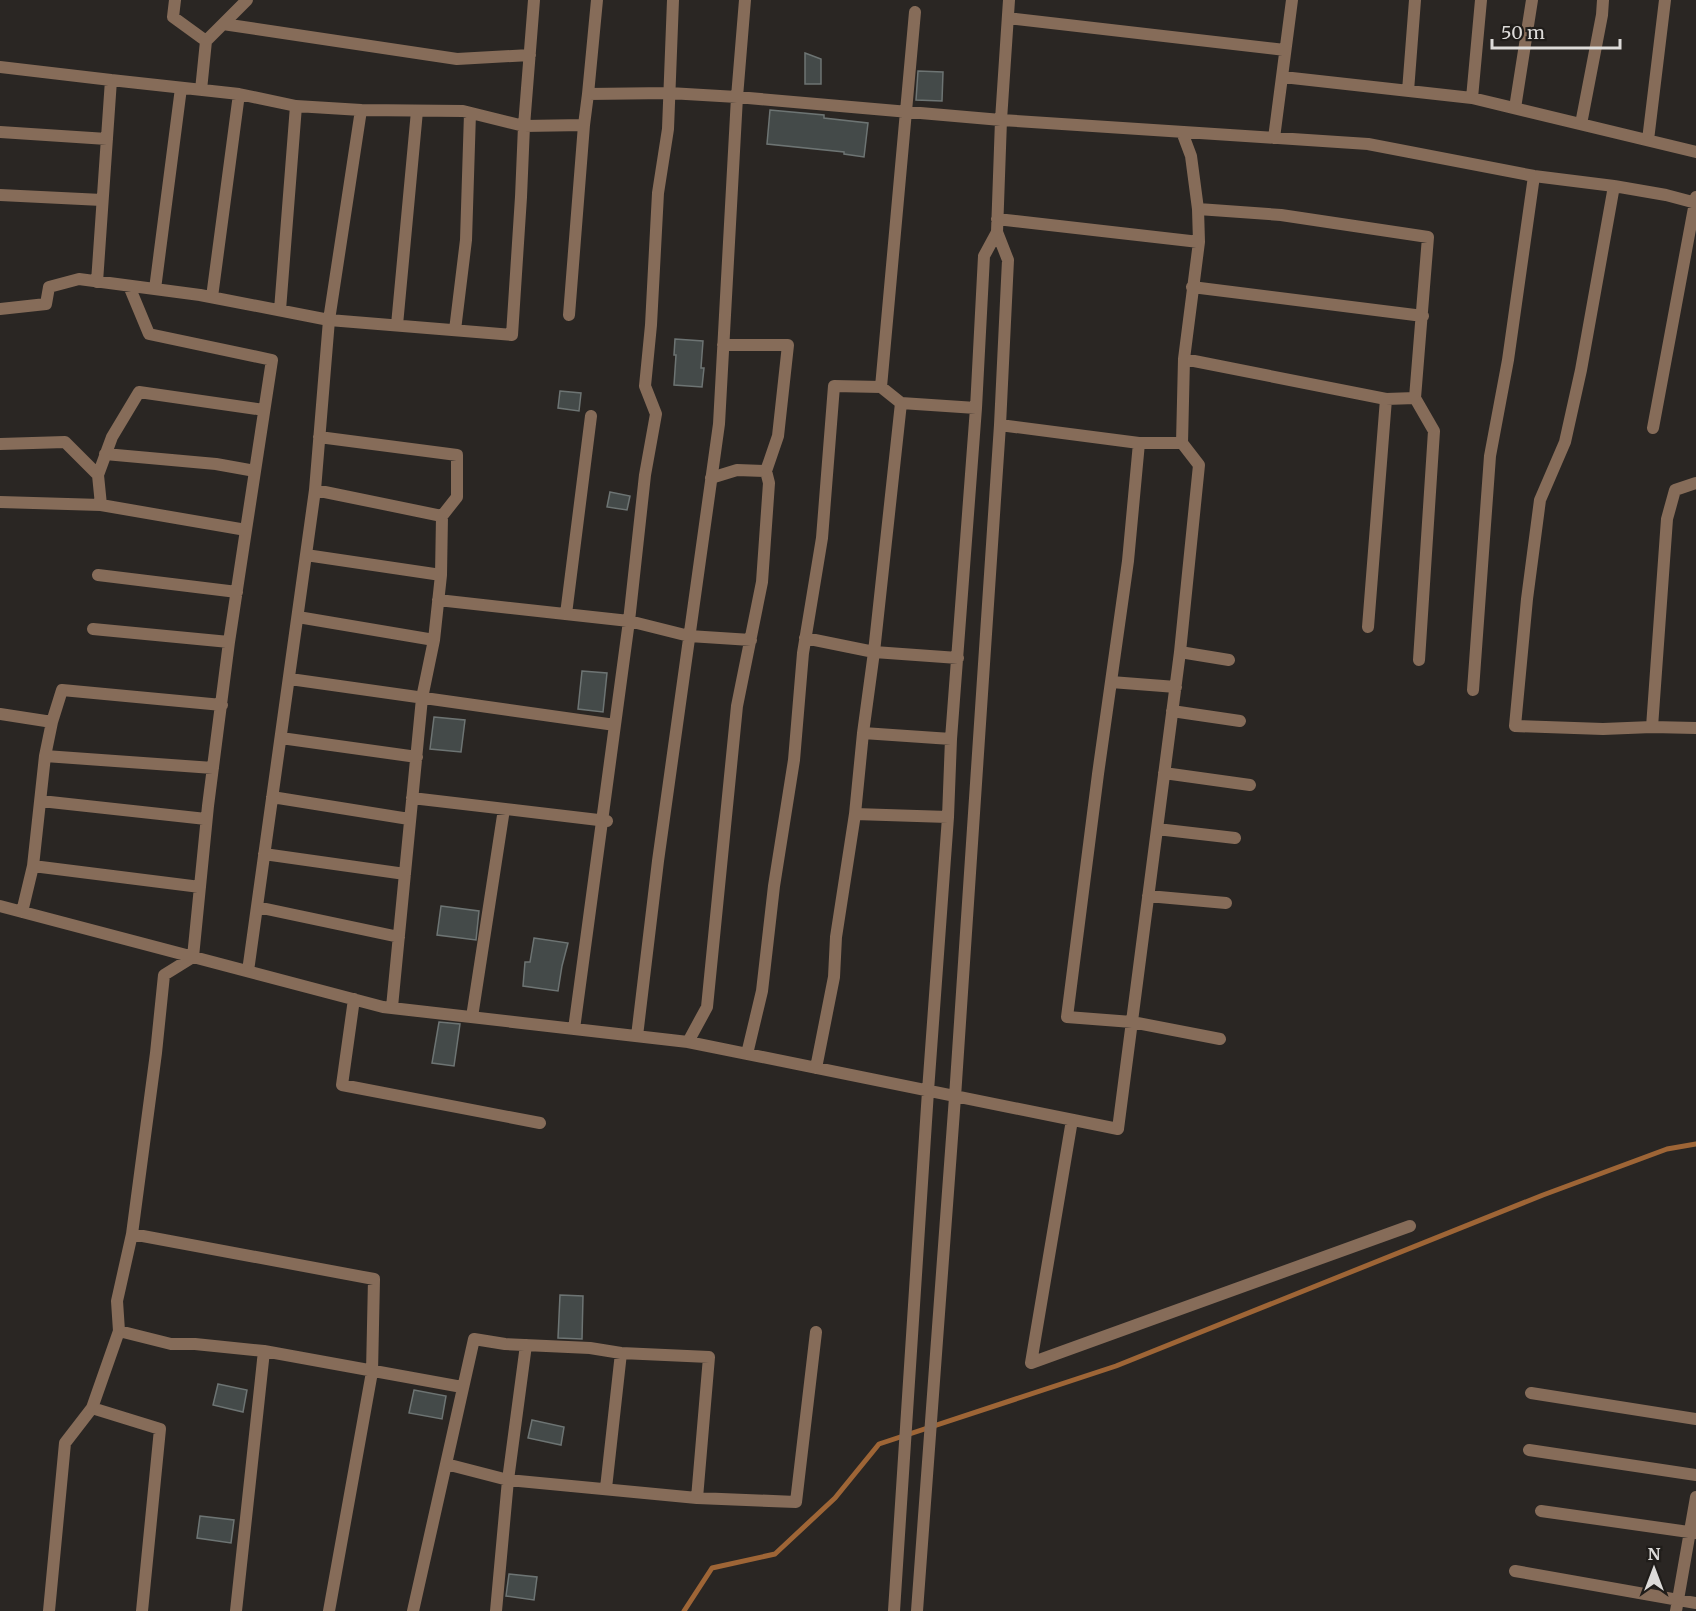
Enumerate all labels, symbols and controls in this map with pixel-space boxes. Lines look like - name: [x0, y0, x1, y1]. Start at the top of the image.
- scale bar: [1492, 12, 1620, 50]
- text: 50 m: [1501, 21, 1545, 44]
- north arrow: [1624, 1539, 1684, 1599]
- text: N: [1648, 1544, 1661, 1564]

